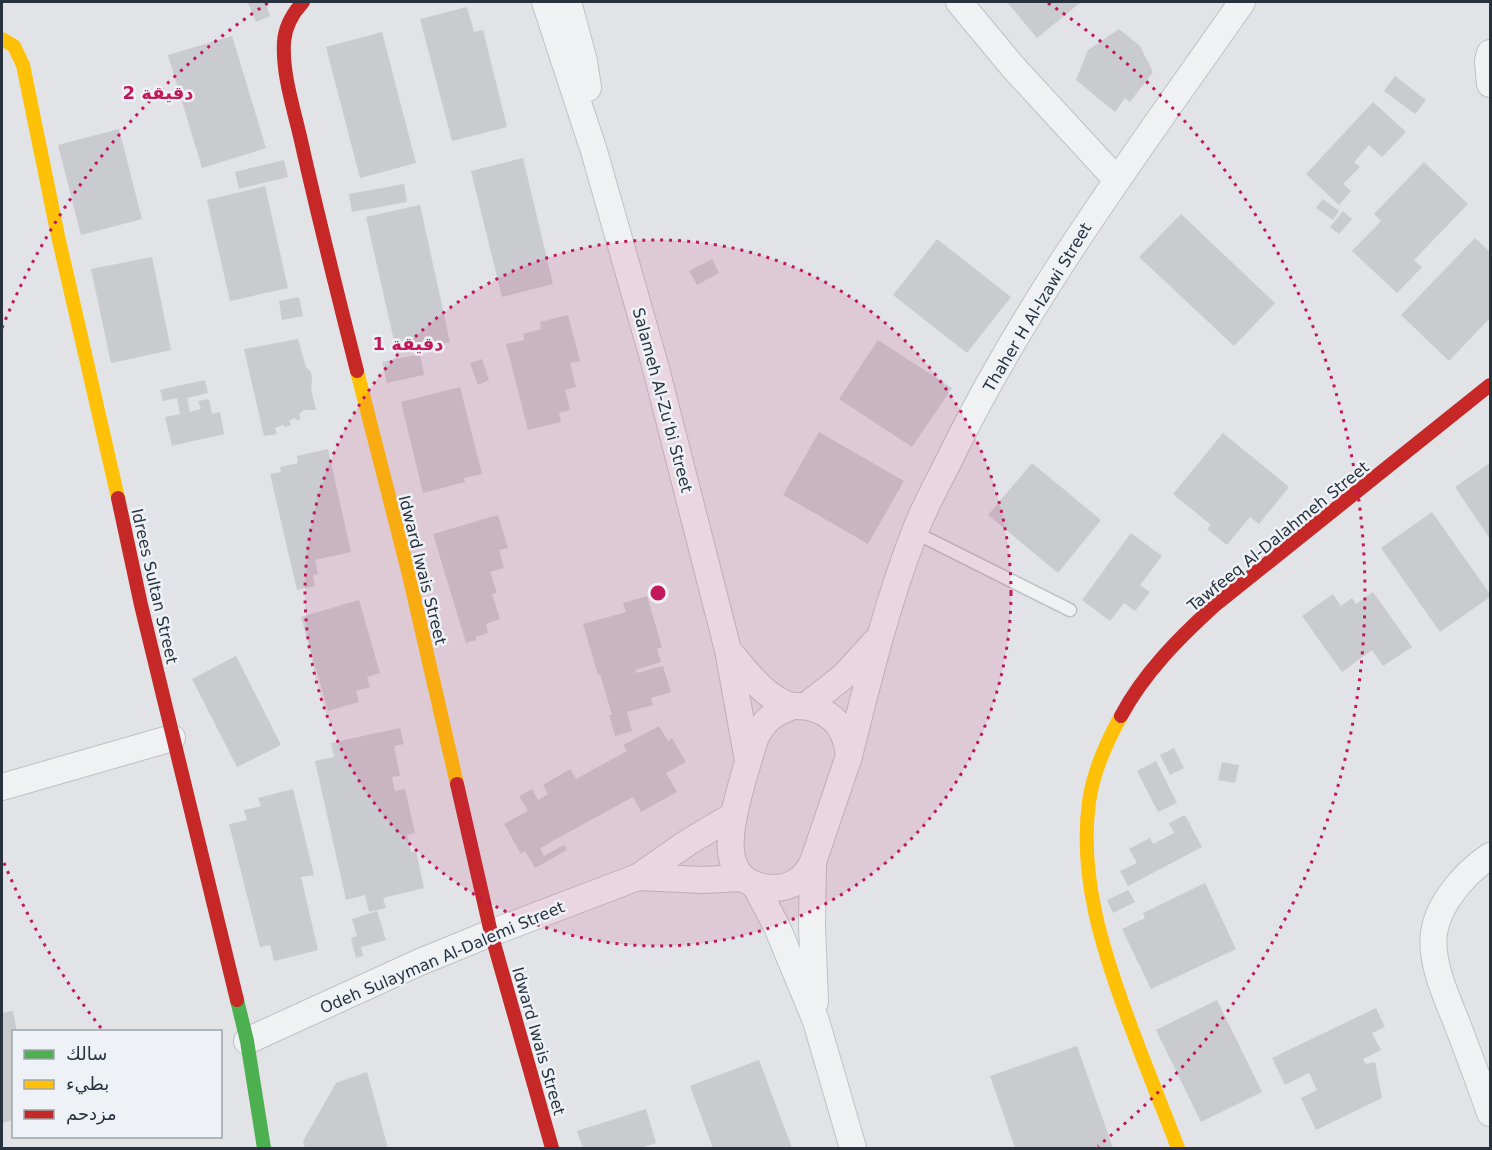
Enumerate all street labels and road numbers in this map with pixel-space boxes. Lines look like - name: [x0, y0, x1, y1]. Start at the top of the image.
- street label: Thaher H Al-Izawi Street: [979, 219, 1095, 396]
- street label: Salameh Al-Zu‘bi Street: [629, 306, 696, 495]
- street label: Tawfeeq Al-Dalahmeh Street: [1183, 457, 1373, 616]
- street label: Idward Iwais Street: [395, 493, 450, 647]
- street label: Idrees Sultan Street: [127, 507, 182, 666]
- street label: Odeh Sulayman Al-Dalemi Street: [317, 897, 567, 1018]
- street label: Idward Iwais Street: [508, 965, 569, 1117]

